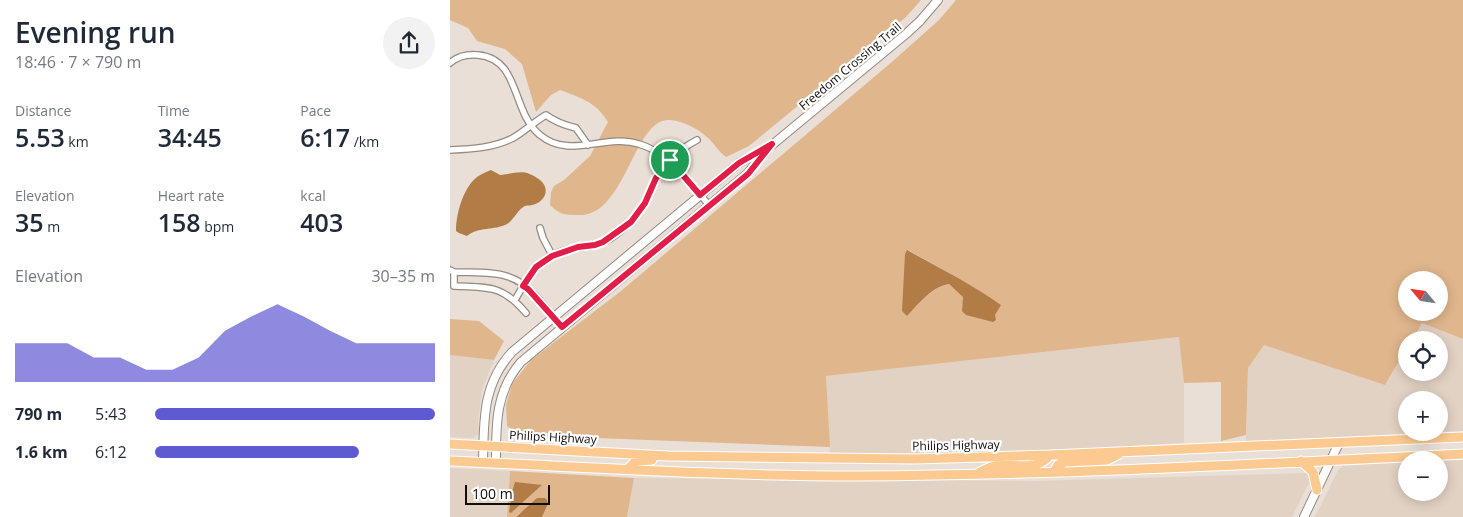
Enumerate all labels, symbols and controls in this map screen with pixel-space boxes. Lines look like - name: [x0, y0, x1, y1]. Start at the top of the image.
- text: Evening run: [15, 13, 176, 51]
- button: share: [383, 17, 435, 69]
- street label: Freedom Crossing Trail: [795, 18, 905, 114]
- text: 18:46 · 7 × 790 m: [15, 51, 141, 73]
- text: Distance: [15, 101, 71, 120]
- text: Time: [158, 101, 190, 120]
- text: Pace: [300, 101, 331, 120]
- text: 5.53: [15, 120, 65, 154]
- text: 34:45: [158, 120, 222, 154]
- text: 6:17: [300, 120, 350, 154]
- text: km: [65, 132, 89, 151]
- text: /km: [350, 132, 379, 151]
- pin: [649, 139, 691, 181]
- icon: arrive: [656, 146, 684, 174]
- text: Elevation: [15, 186, 74, 205]
- text: Heart rate: [158, 186, 224, 205]
- text: kcal: [300, 186, 326, 205]
- text: 35: [15, 205, 44, 239]
- text: 158: [158, 205, 201, 239]
- text: 403: [300, 205, 343, 239]
- text: m: [44, 217, 60, 236]
- text: bpm: [201, 217, 234, 236]
- text: Elevation: [15, 265, 83, 287]
- text: 30–35 m: [371, 265, 435, 287]
- north arrow: [1398, 271, 1448, 321]
- map controls: [1398, 271, 1448, 501]
- button: locate: [1398, 331, 1448, 381]
- button: +: [1398, 391, 1448, 441]
- text: 790 m: [15, 403, 62, 425]
- text: 5:43: [95, 403, 127, 425]
- street label: Philips Highway: [509, 426, 598, 448]
- street label: Philips Highway: [912, 436, 1001, 454]
- text: 1.6 km: [15, 441, 68, 463]
- text: 6:12: [95, 441, 127, 463]
- button: −: [1398, 451, 1448, 501]
- scale bar: [465, 482, 550, 505]
- text: 100 m: [472, 484, 513, 503]

